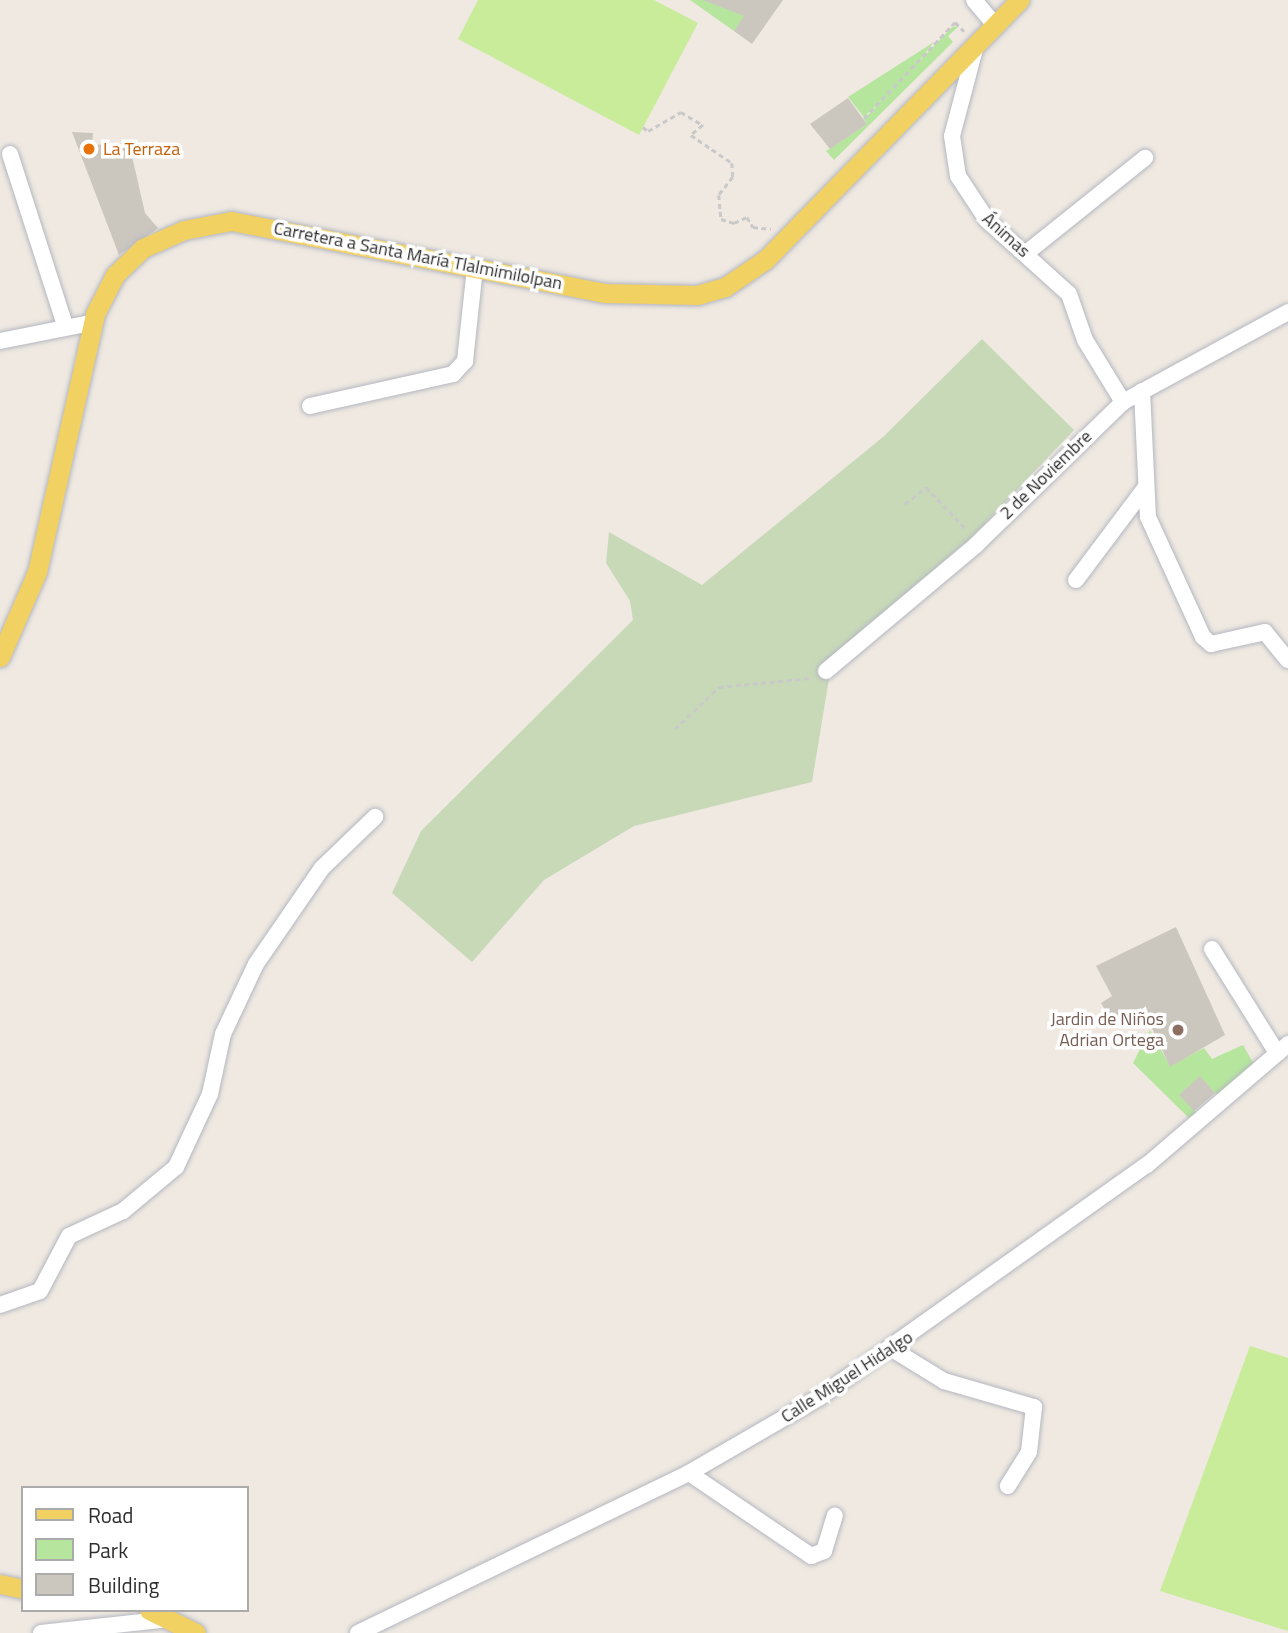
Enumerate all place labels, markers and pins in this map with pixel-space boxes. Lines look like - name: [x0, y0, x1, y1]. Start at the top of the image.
- place label: La Terraza: [103, 138, 180, 160]
- marker: La Terraza: [81, 141, 97, 157]
- place label: Jardin de Niños Adrian Ortega: [1050, 1009, 1164, 1052]
- marker: Jardin de Niños Adrian Ortega: [1170, 1022, 1186, 1038]

